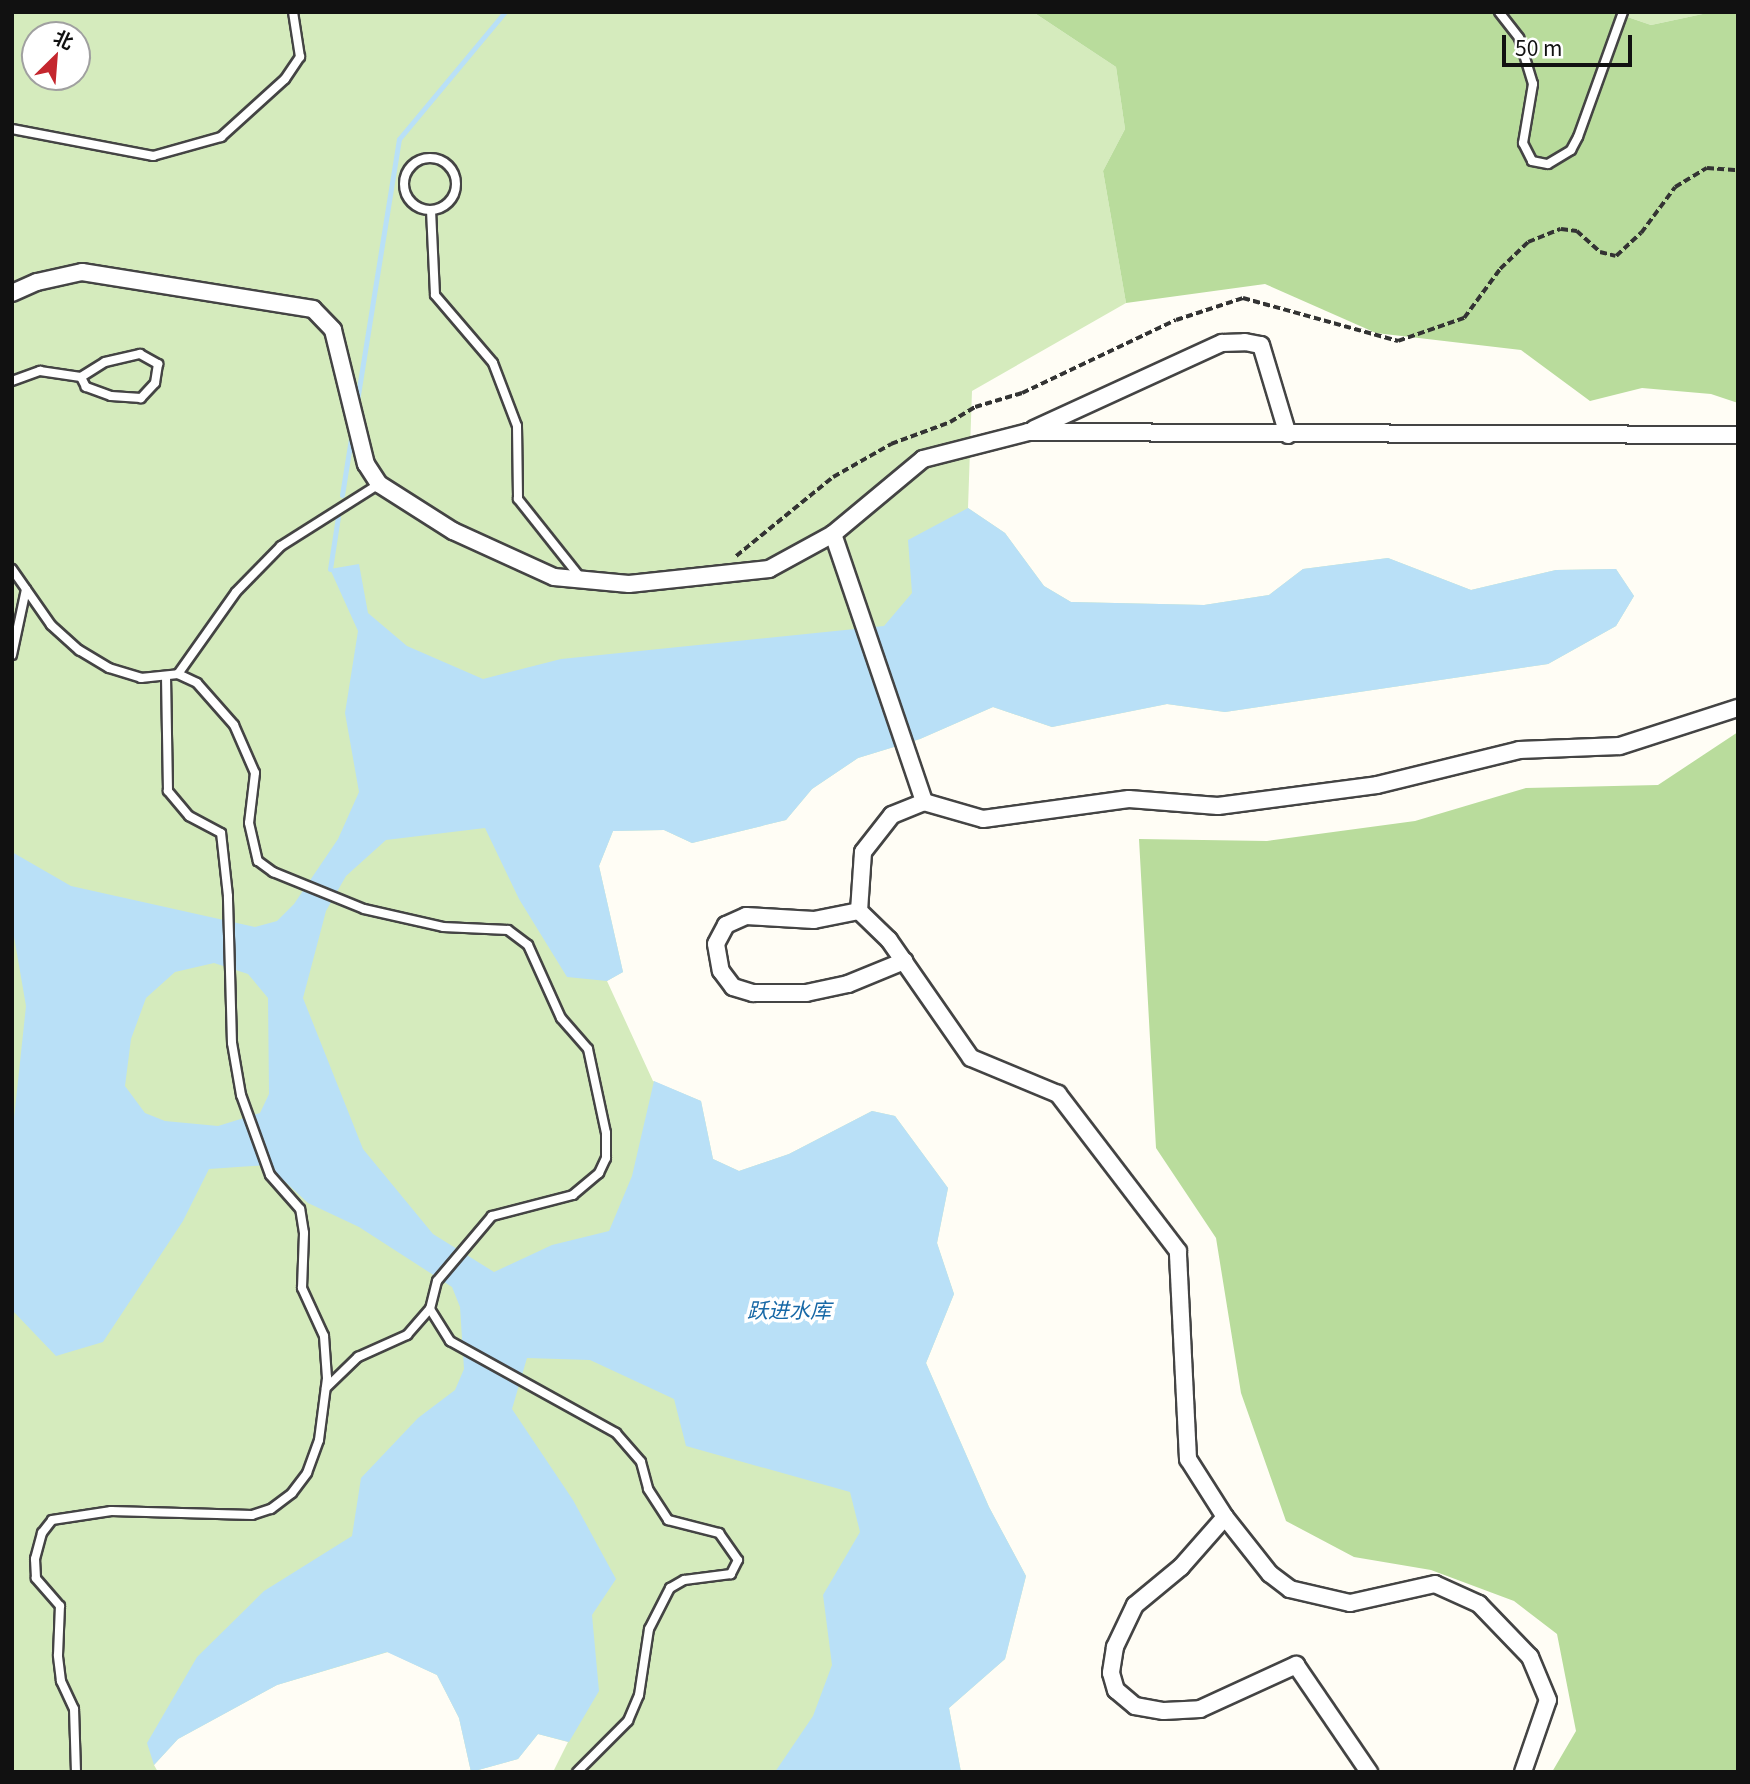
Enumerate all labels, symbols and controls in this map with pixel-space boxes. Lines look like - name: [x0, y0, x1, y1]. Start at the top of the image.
- north arrow: [21, 21, 91, 91]
- scale bar: [1505, 21, 1634, 65]
- text: 北: [50, 22, 79, 55]
- text: 50 m: [1515, 32, 1562, 62]
- water label: 跃进水库: [747, 1296, 831, 1322]

